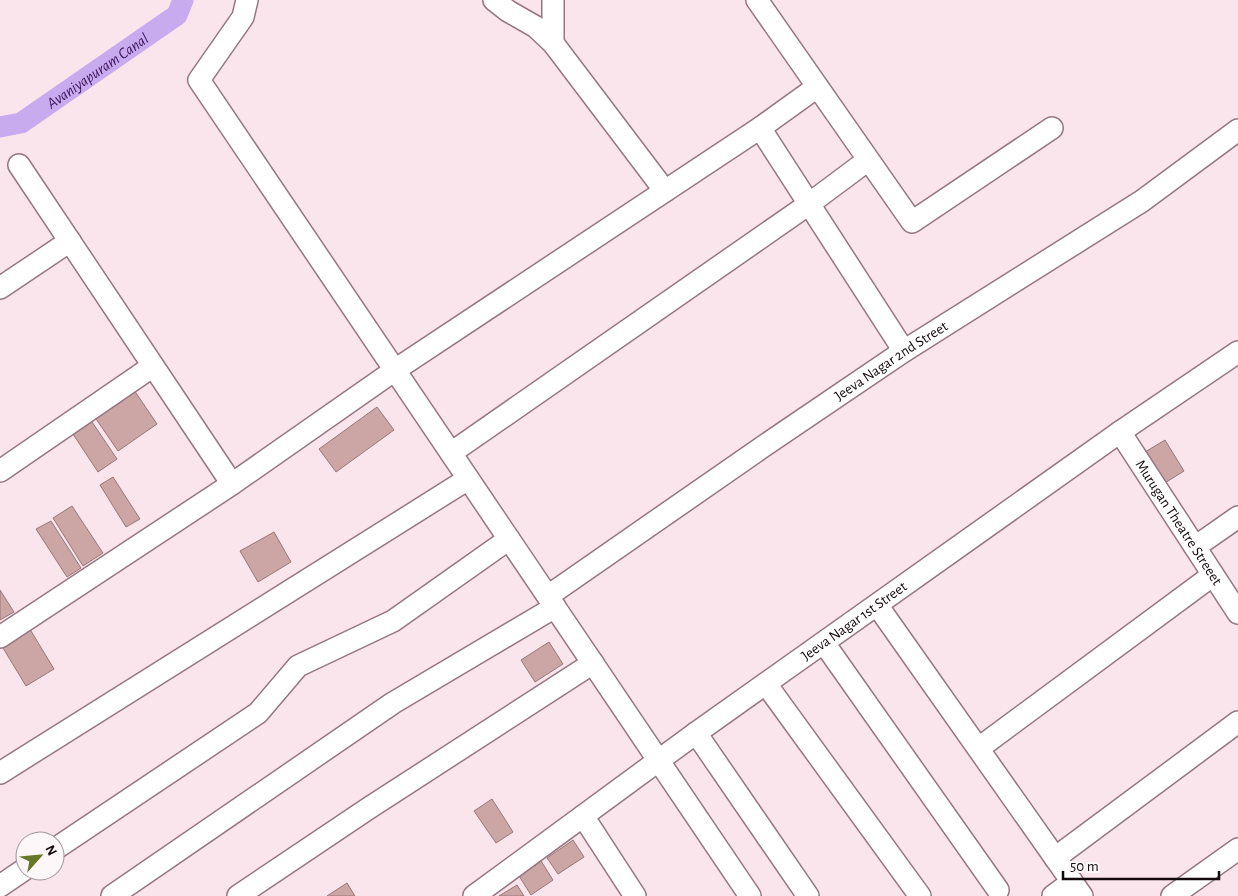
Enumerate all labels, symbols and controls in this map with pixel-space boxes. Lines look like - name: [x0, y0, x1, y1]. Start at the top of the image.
- water label: Avaniyapuram Canal: [43, 30, 152, 112]
- street label: Jeeva Nagar 2nd Street: [832, 318, 951, 404]
- street label: Murugan Theatre Streeet: [1132, 458, 1225, 588]
- street label: Jeeva Nagar 1st Street: [799, 579, 910, 664]
- north arrow: [15, 831, 65, 881]
- text: N: [42, 843, 59, 858]
- scale bar: [1063, 848, 1219, 880]
- text: 50 m: [1070, 859, 1099, 874]

